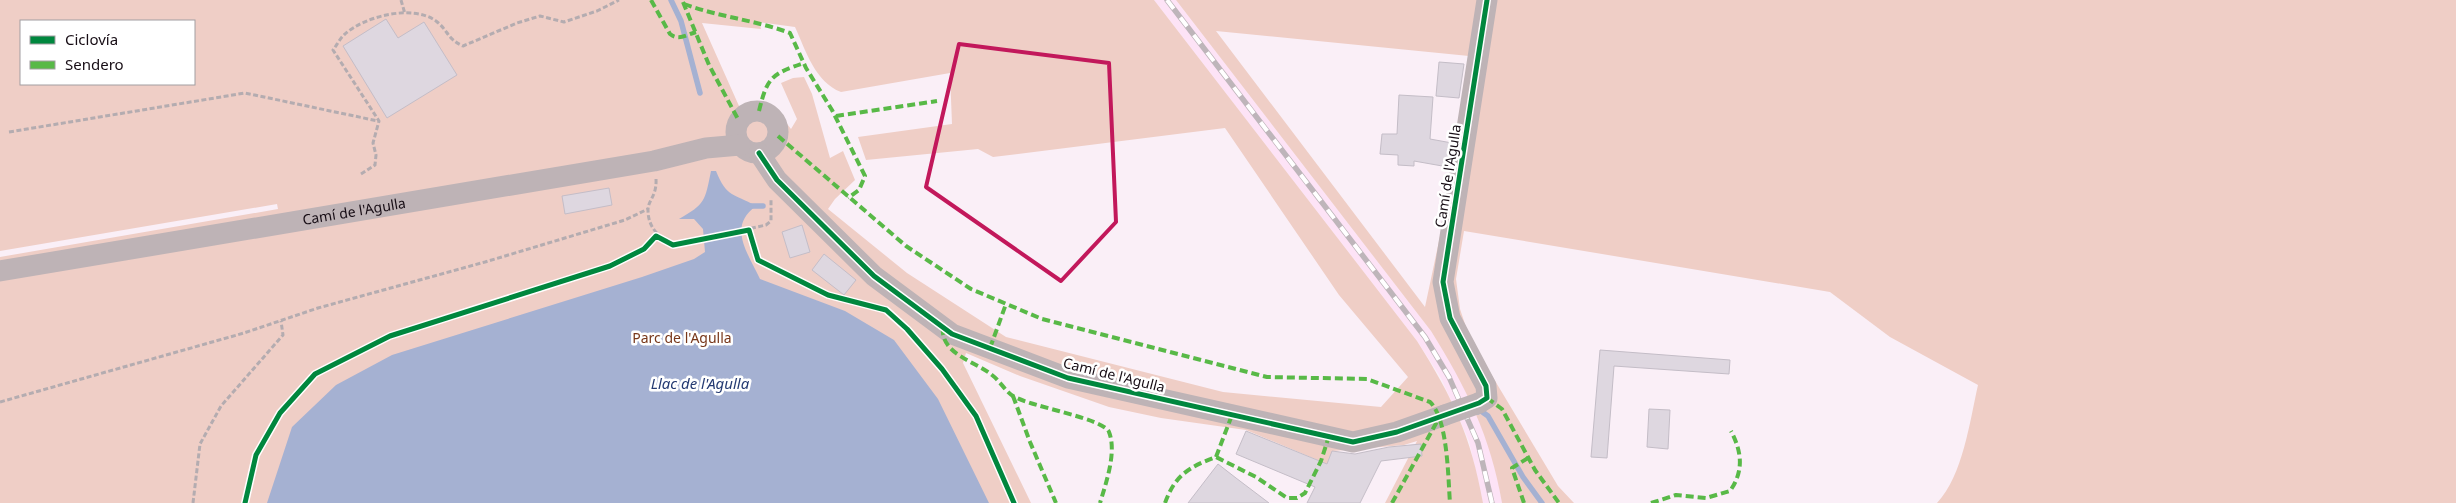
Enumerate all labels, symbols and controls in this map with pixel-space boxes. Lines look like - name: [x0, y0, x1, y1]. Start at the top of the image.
- legend: [20, 20, 195, 85]
- text: Ciclovía: [65, 29, 118, 49]
- text: Sendero: [65, 54, 124, 74]
- street label: Camí de l'Agulla: [1430, 123, 1465, 229]
- street label: Camí de l'Agulla: [301, 193, 407, 229]
- park label: Parc de l'Agulla: [632, 328, 732, 347]
- street label: Camí de l'Agulla: [1061, 353, 1167, 396]
- water label: Llac de l'Agulla: [651, 373, 750, 393]

